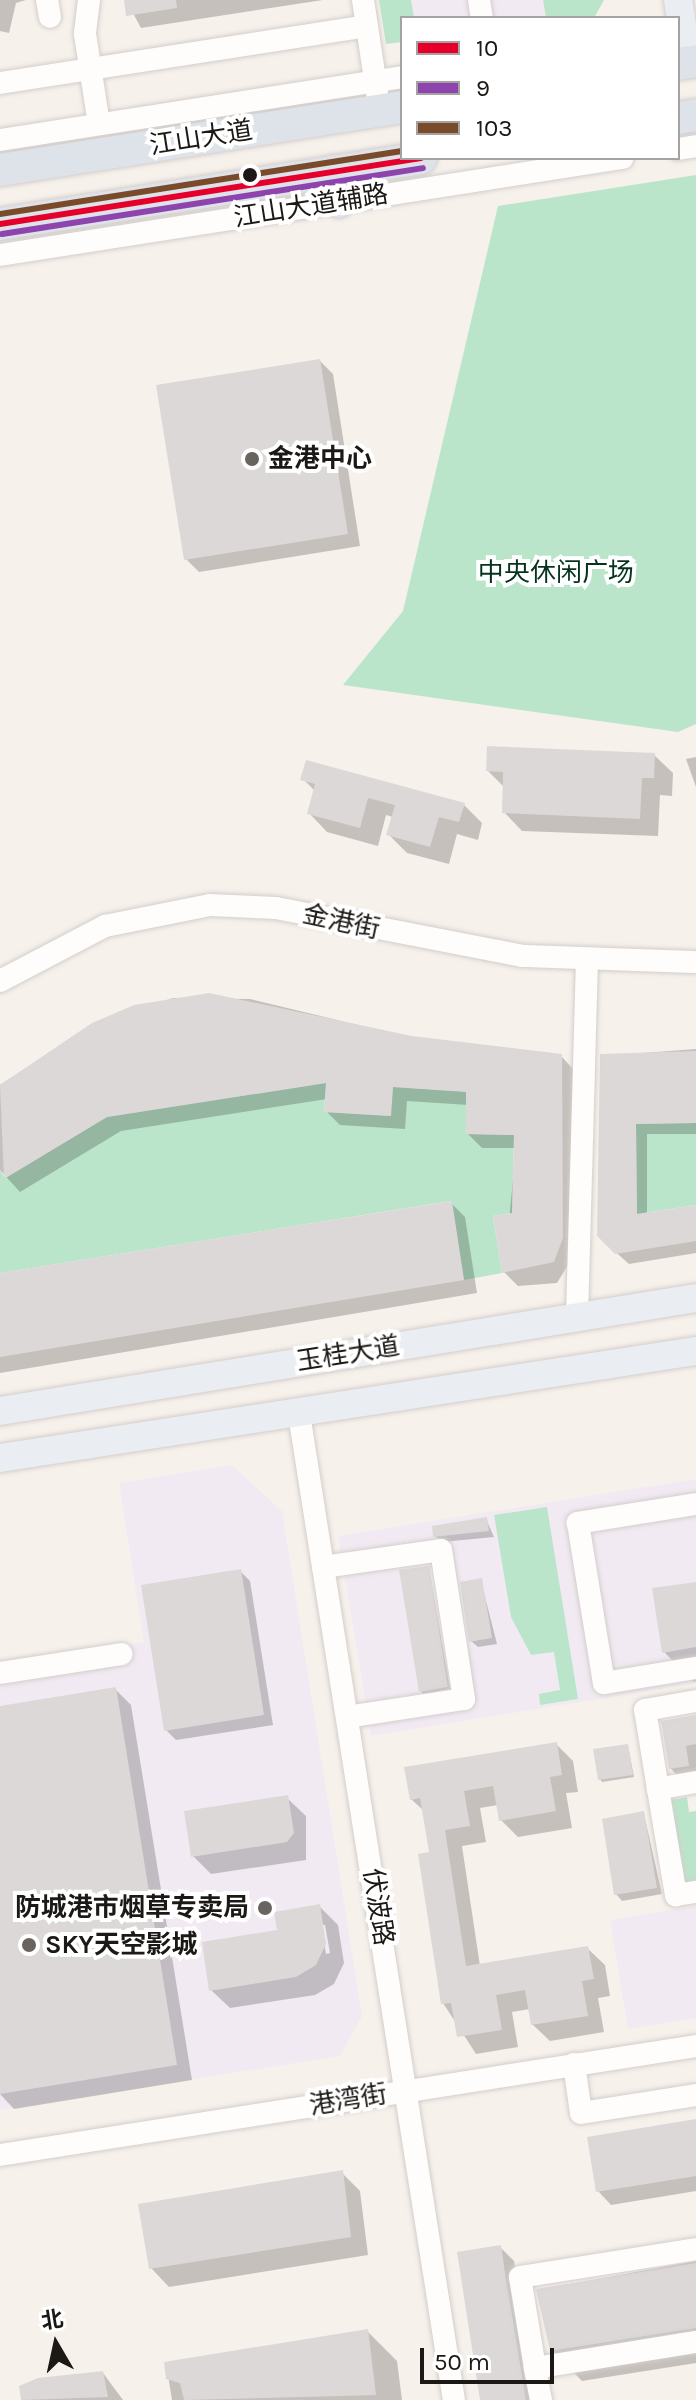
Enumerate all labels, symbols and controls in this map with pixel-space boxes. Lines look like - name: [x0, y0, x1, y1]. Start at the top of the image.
- legend: [400, 16, 680, 160]
- text: 10: [476, 34, 498, 62]
- text: 9: [476, 74, 490, 102]
- street label: 江山大道: [147, 114, 255, 162]
- text: 103: [476, 114, 512, 142]
- unlabelled marker: [242, 167, 258, 183]
- street label: 江山大道辅路: [232, 178, 390, 234]
- place label: 金港中心: [268, 443, 372, 475]
- marker: 金港中心: [243, 450, 261, 468]
- park label: 中央休闲广场: [478, 557, 634, 589]
- street label: 金港街: [300, 899, 382, 945]
- street label: 玉桂大道: [294, 1330, 402, 1378]
- street label: 伏波路: [356, 1866, 400, 1948]
- place label: 防城港市烟草专卖局: [15, 1892, 249, 1924]
- marker: 防城港市烟草专卖局: [256, 1899, 274, 1917]
- place label: SKY天空影城: [45, 1929, 198, 1961]
- marker: SKY天空影城: [20, 1936, 38, 1954]
- street label: 港湾街: [307, 2078, 389, 2122]
- north arrow: [16, 2304, 96, 2384]
- text: 北: [39, 2306, 65, 2335]
- scale bar: [424, 2332, 558, 2382]
- text: 50 m: [434, 2348, 490, 2376]

